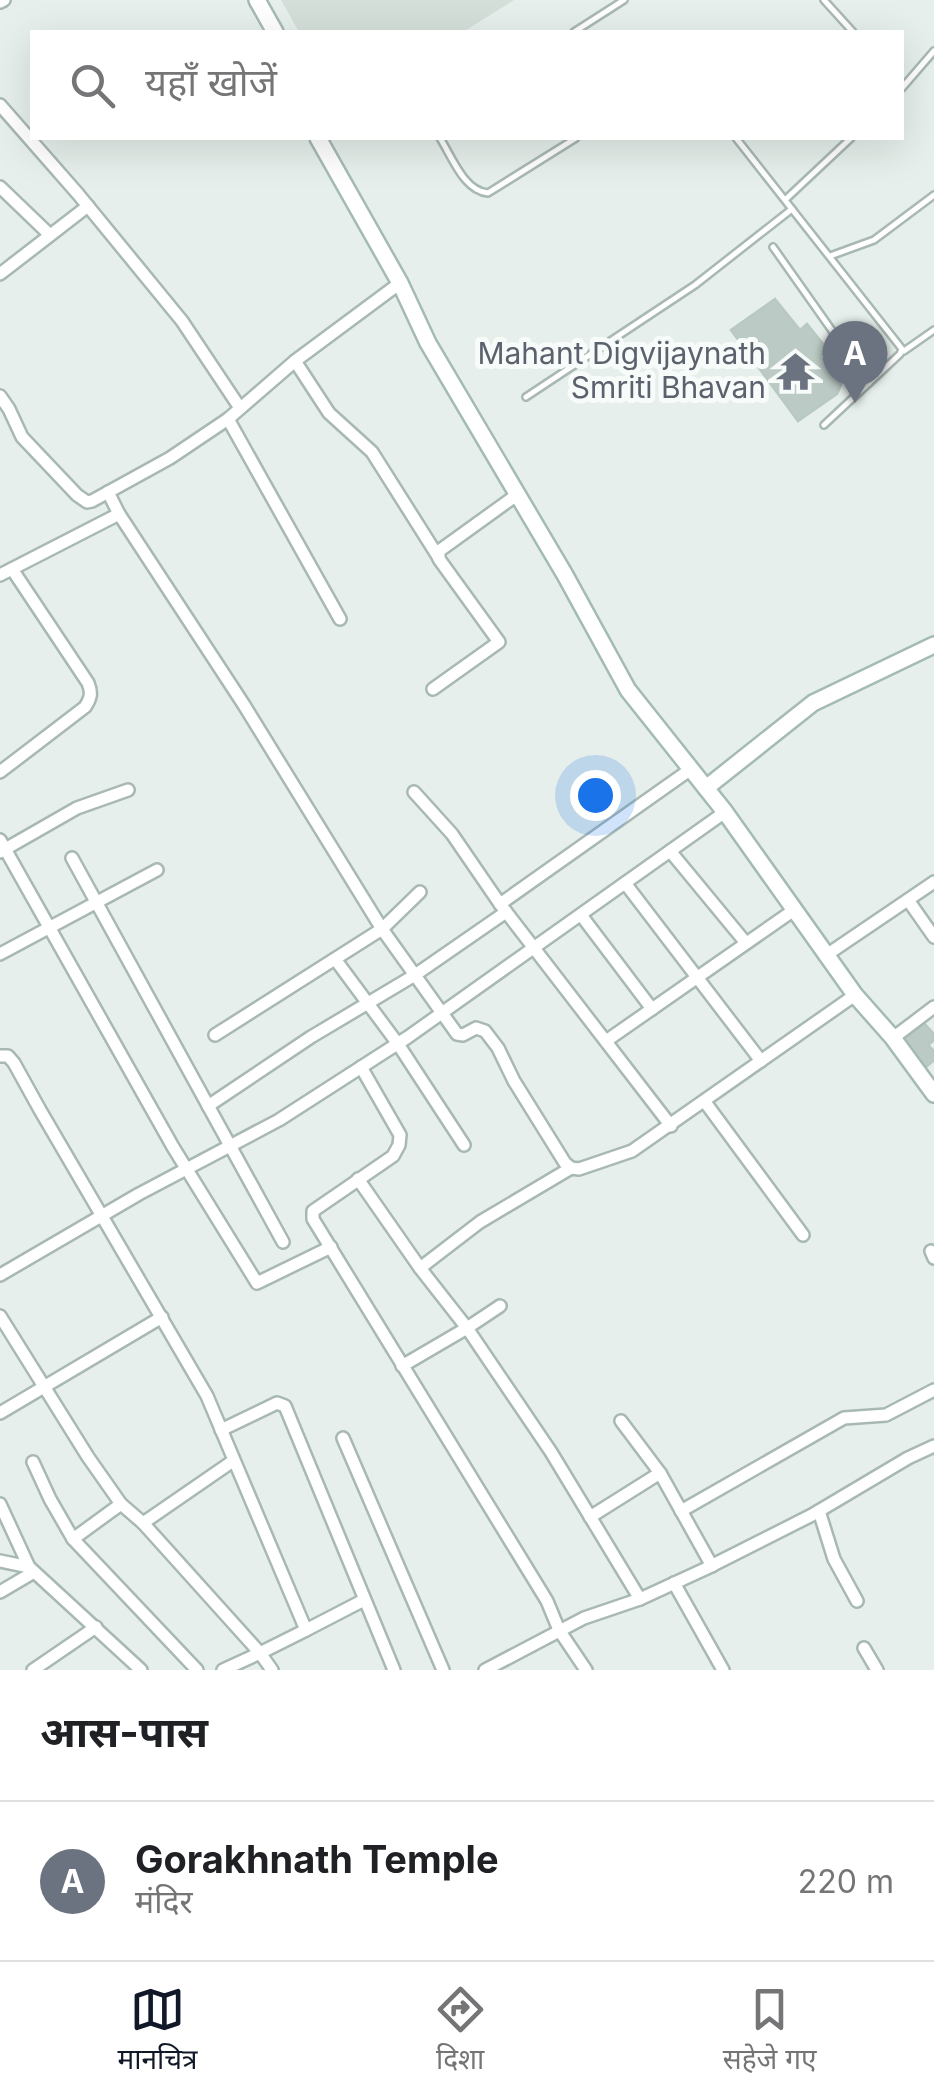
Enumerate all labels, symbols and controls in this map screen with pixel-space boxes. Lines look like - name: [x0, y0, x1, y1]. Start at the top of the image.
- search box: [30, 30, 904, 140]
- icon: search: [65, 58, 120, 113]
- text: यहाँ खोजें: [145, 59, 277, 105]
- pin: A: [822, 320, 888, 403]
- place label: Mahant Digvijaynath Smriti Bhavan: [477, 335, 766, 405]
- temple icon: Mahant Digvijaynath Smriti Bhavan: [775, 350, 817, 392]
- your location: [570, 770, 621, 821]
- text: आस-पास: [40, 1706, 208, 1757]
- text: Gorakhnath Temple: [135, 1836, 499, 1882]
- text: A: [61, 1862, 84, 1901]
- text: 220 m: [798, 1862, 894, 1901]
- text: मंदिर: [135, 1882, 193, 1921]
- tab: मानचित्र: [118, 1982, 198, 2080]
- tab: दिशा: [433, 1982, 488, 2080]
- tab: सहेजे गए: [723, 1982, 816, 2080]

